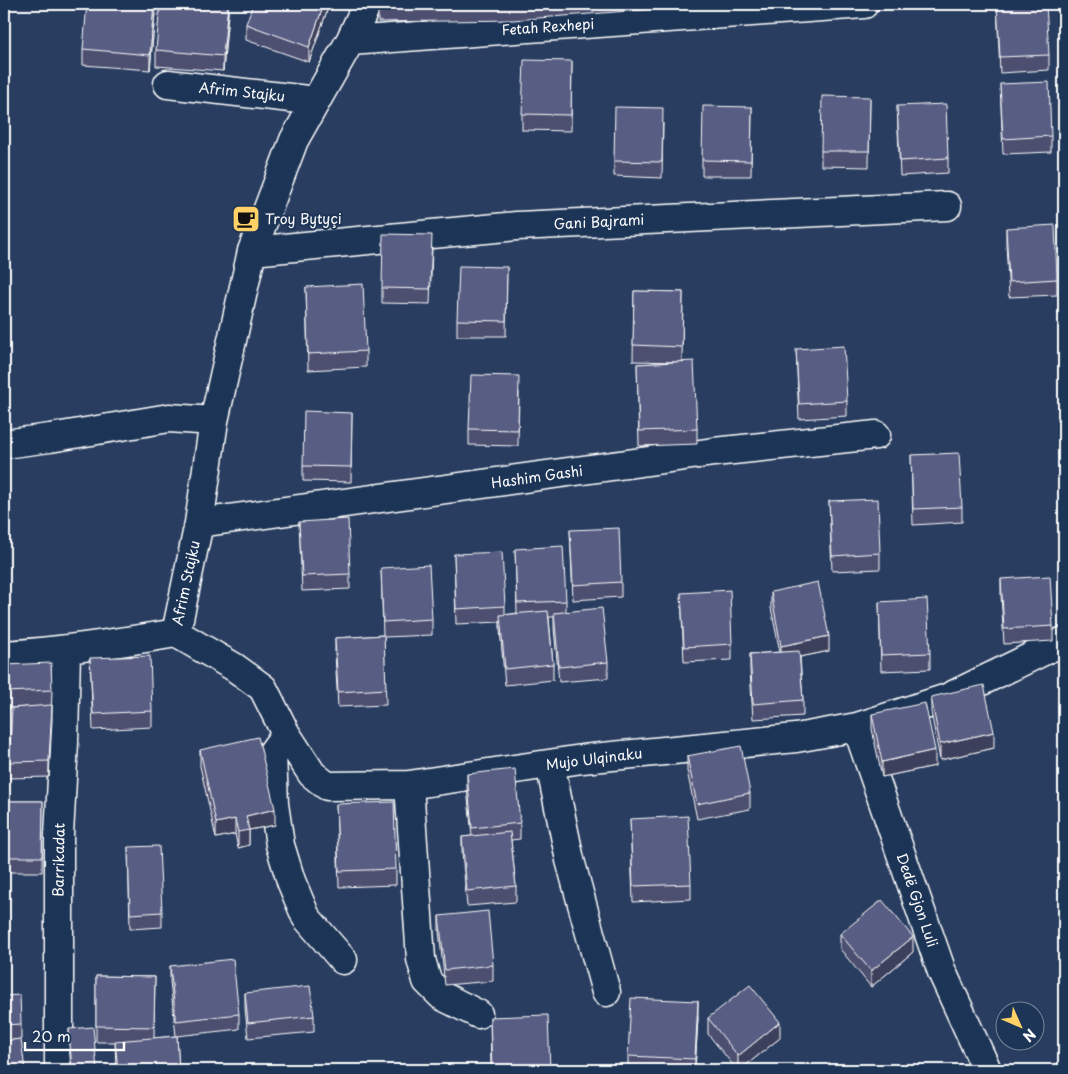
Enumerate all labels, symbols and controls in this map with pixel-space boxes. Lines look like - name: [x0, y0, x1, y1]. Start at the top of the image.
- street label: Fetah Rexhepi: [501, 13, 595, 40]
- street label: Afrim Stajku: [198, 77, 286, 106]
- cafe icon: Troy Bytyçi: [231, 204, 261, 234]
- place label: Troy Bytyçi: [265, 208, 342, 229]
- street label: Gani Bajrami: [553, 209, 645, 234]
- street label: Hashim Gashi: [490, 460, 584, 493]
- street label: Afrim Stajku: [166, 538, 205, 627]
- street label: Mujo Ulqinaku: [544, 742, 643, 775]
- street label: Barrikadat: [47, 822, 70, 897]
- street label: Dedë Gjon Luli: [892, 850, 943, 950]
- north arrow: [996, 1002, 1046, 1052]
- scale bar: [25, 1019, 124, 1051]
- text: 20 m: [32, 1024, 71, 1047]
- text: N: [1018, 1024, 1041, 1047]

